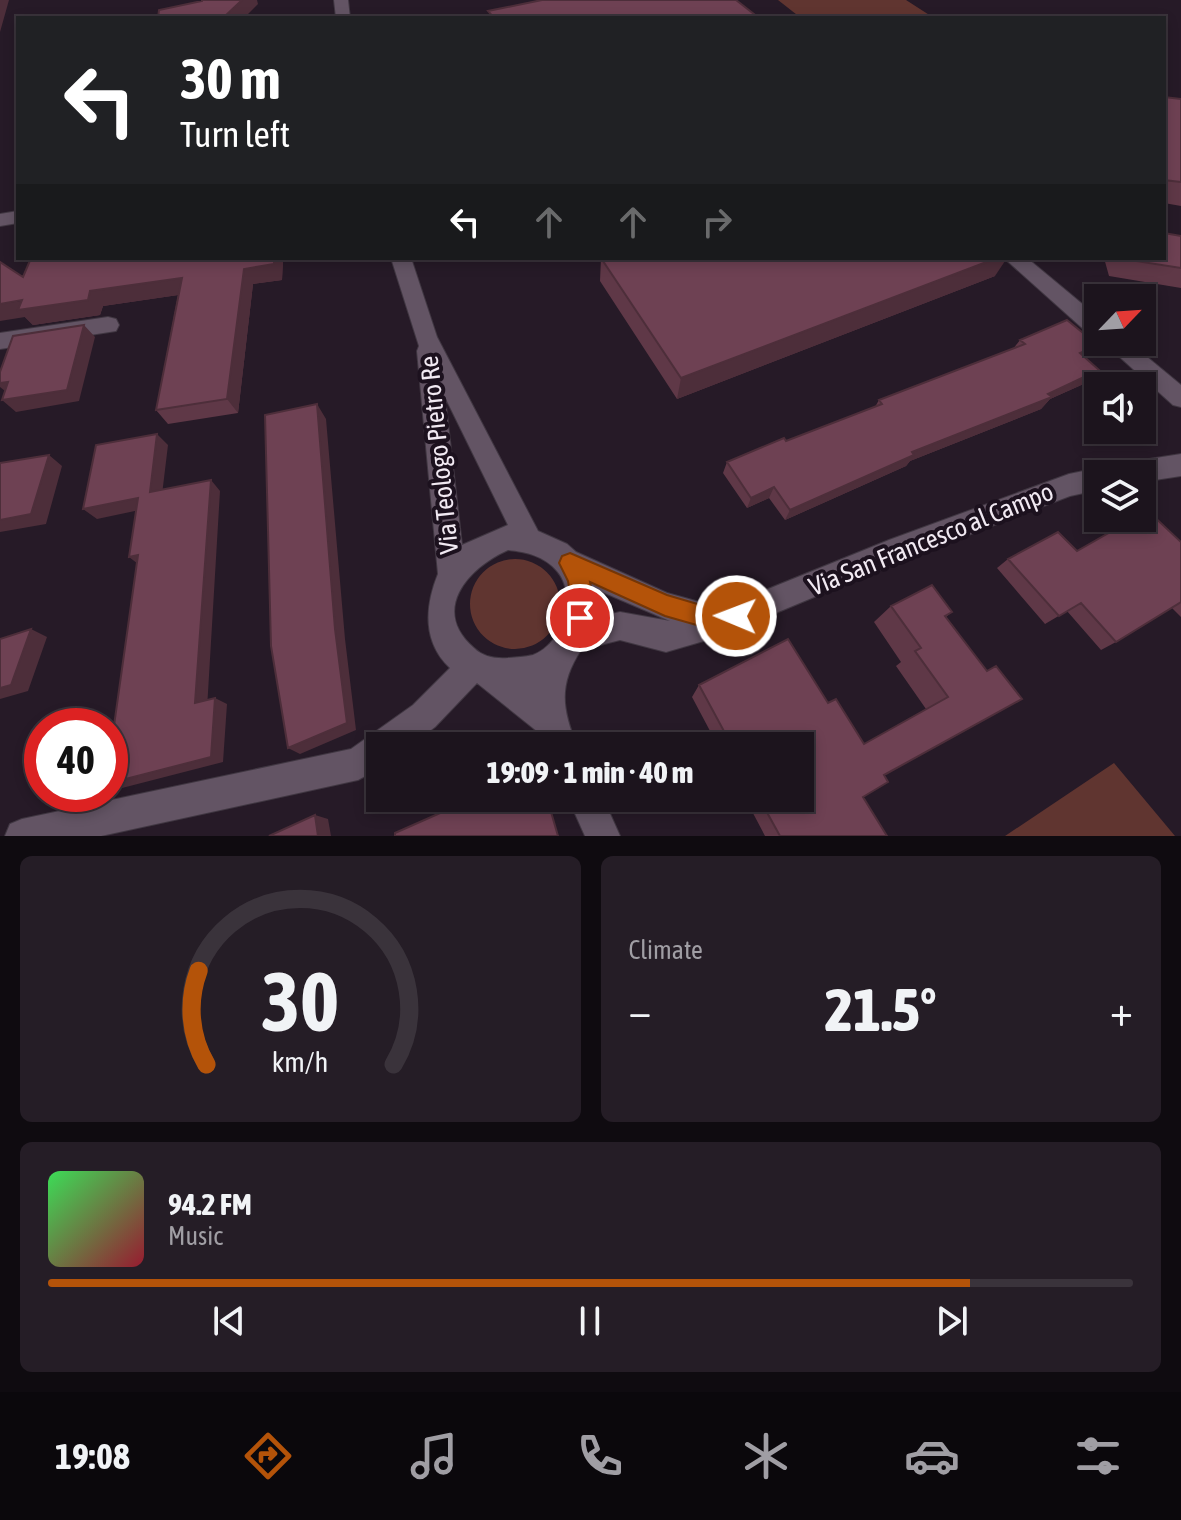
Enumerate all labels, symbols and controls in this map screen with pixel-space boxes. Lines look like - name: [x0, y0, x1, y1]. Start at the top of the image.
- text: 30 m: [180, 47, 281, 111]
- icon: left: [48, 48, 152, 152]
- text: Turn left: [180, 113, 290, 155]
- icon: left: [443, 200, 487, 244]
- icon: ahead: [527, 200, 571, 244]
- icon: ahead: [611, 200, 655, 244]
- icon: right: [695, 200, 739, 244]
- north arrow: [1084, 284, 1156, 356]
- map controls: [1084, 284, 1156, 532]
- street label: Via Teologo Pietro Re: [414, 354, 464, 556]
- button: sound: [1084, 372, 1156, 444]
- button: layers: [1084, 460, 1156, 532]
- street label: Via San Francesco al Campo: [804, 476, 1058, 602]
- position arrow: [694, 574, 778, 658]
- pin: [546, 584, 614, 652]
- icon: arrive: [558, 596, 602, 640]
- speed limit sign: 40: [24, 708, 128, 812]
- text: 19:09 · 1 min · 40 m: [487, 755, 693, 789]
- text: Climate: [629, 935, 703, 965]
- text: 30: [261, 953, 339, 1049]
- text: 21.5°: [825, 975, 937, 1044]
- text: −: [629, 985, 651, 1035]
- text: +: [1110, 985, 1133, 1035]
- text: km/h: [272, 1045, 329, 1078]
- text: 94.2 FM: [168, 1187, 252, 1221]
- text: Music: [168, 1221, 223, 1251]
- icon: previous: [207, 1299, 251, 1343]
- icon: pause: [568, 1299, 612, 1343]
- icon: next: [930, 1299, 974, 1343]
- icon: directions: [240, 1428, 296, 1484]
- icon: music: [406, 1428, 462, 1484]
- icon: phone: [572, 1428, 628, 1484]
- icon: climate: [738, 1428, 794, 1484]
- icon: car: [904, 1428, 960, 1484]
- icon: filters: [1070, 1428, 1126, 1484]
- text: 19:08: [55, 1435, 130, 1477]

